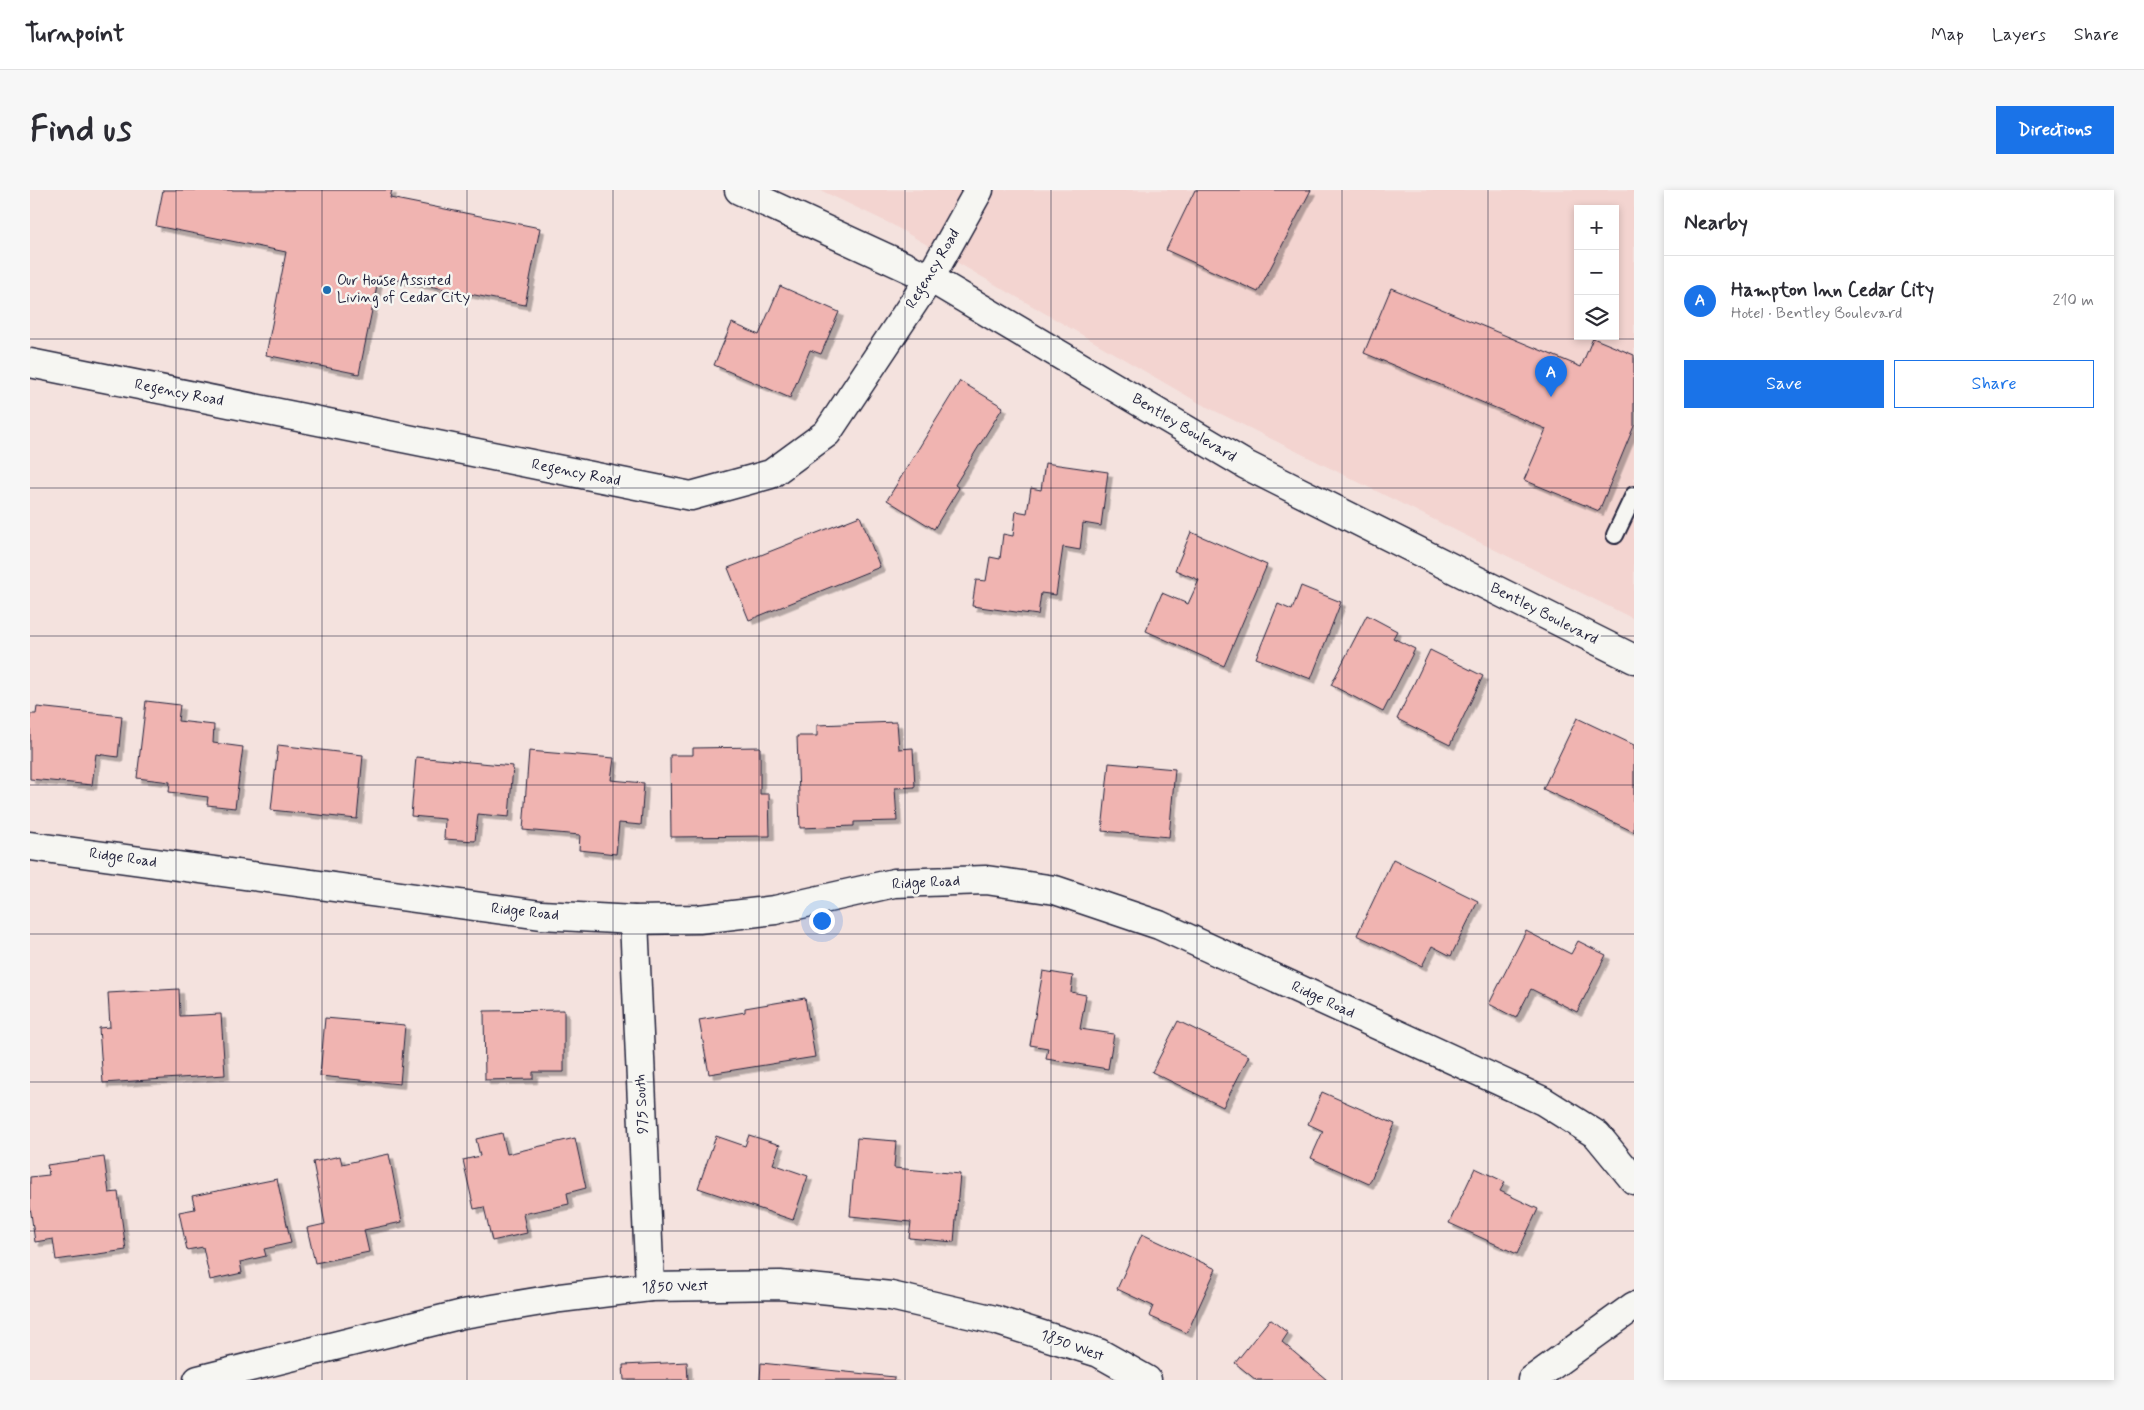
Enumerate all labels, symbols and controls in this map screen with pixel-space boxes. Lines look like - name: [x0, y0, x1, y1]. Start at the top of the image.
- text: Turnpoint: [25, 19, 125, 50]
- text: Map: [1931, 23, 1964, 47]
- text: Layers: [1992, 23, 2046, 47]
- text: Share: [2074, 23, 2119, 47]
- button: Directions: [1996, 106, 2114, 154]
- text: Find us: [30, 107, 132, 153]
- map controls: [1574, 205, 1619, 340]
- button: +: [1574, 205, 1619, 250]
- text: Nearby: [1684, 209, 1748, 237]
- street label: Regency Road: [901, 225, 966, 313]
- button: −: [1574, 250, 1619, 295]
- place label: Our House Assisted Living of Cedar City: [337, 271, 471, 308]
- text: Hampton Inn Cedar City: [1731, 278, 1934, 303]
- marker: Our House Assisted Living of Cedar City: [321, 284, 333, 296]
- text: A: [1695, 290, 1705, 311]
- text: 210 m: [2053, 290, 2094, 311]
- button: layers: [1574, 295, 1619, 340]
- text: Hotel · Bentley Boulevard: [1731, 303, 1902, 324]
- pin: A: [1535, 356, 1567, 397]
- button: Save: [1684, 360, 1884, 408]
- button: Share: [1894, 360, 2094, 408]
- street label: Regency Road: [133, 375, 225, 412]
- street label: Bentley Boulevard: [1128, 389, 1240, 467]
- street label: Regency Road: [530, 455, 622, 492]
- street label: Bentley Boulevard: [1487, 578, 1601, 650]
- street label: Ridge Road: [88, 843, 158, 874]
- street label: Ridge Road: [892, 871, 961, 896]
- street label: Ridge Road: [490, 898, 560, 926]
- your location: [809, 908, 835, 934]
- street label: Ridge Road: [1288, 977, 1358, 1024]
- street label: 975 South: [630, 1074, 654, 1134]
- street label: 1850 West: [641, 1276, 709, 1298]
- street label: 1850 West: [1037, 1325, 1107, 1367]

